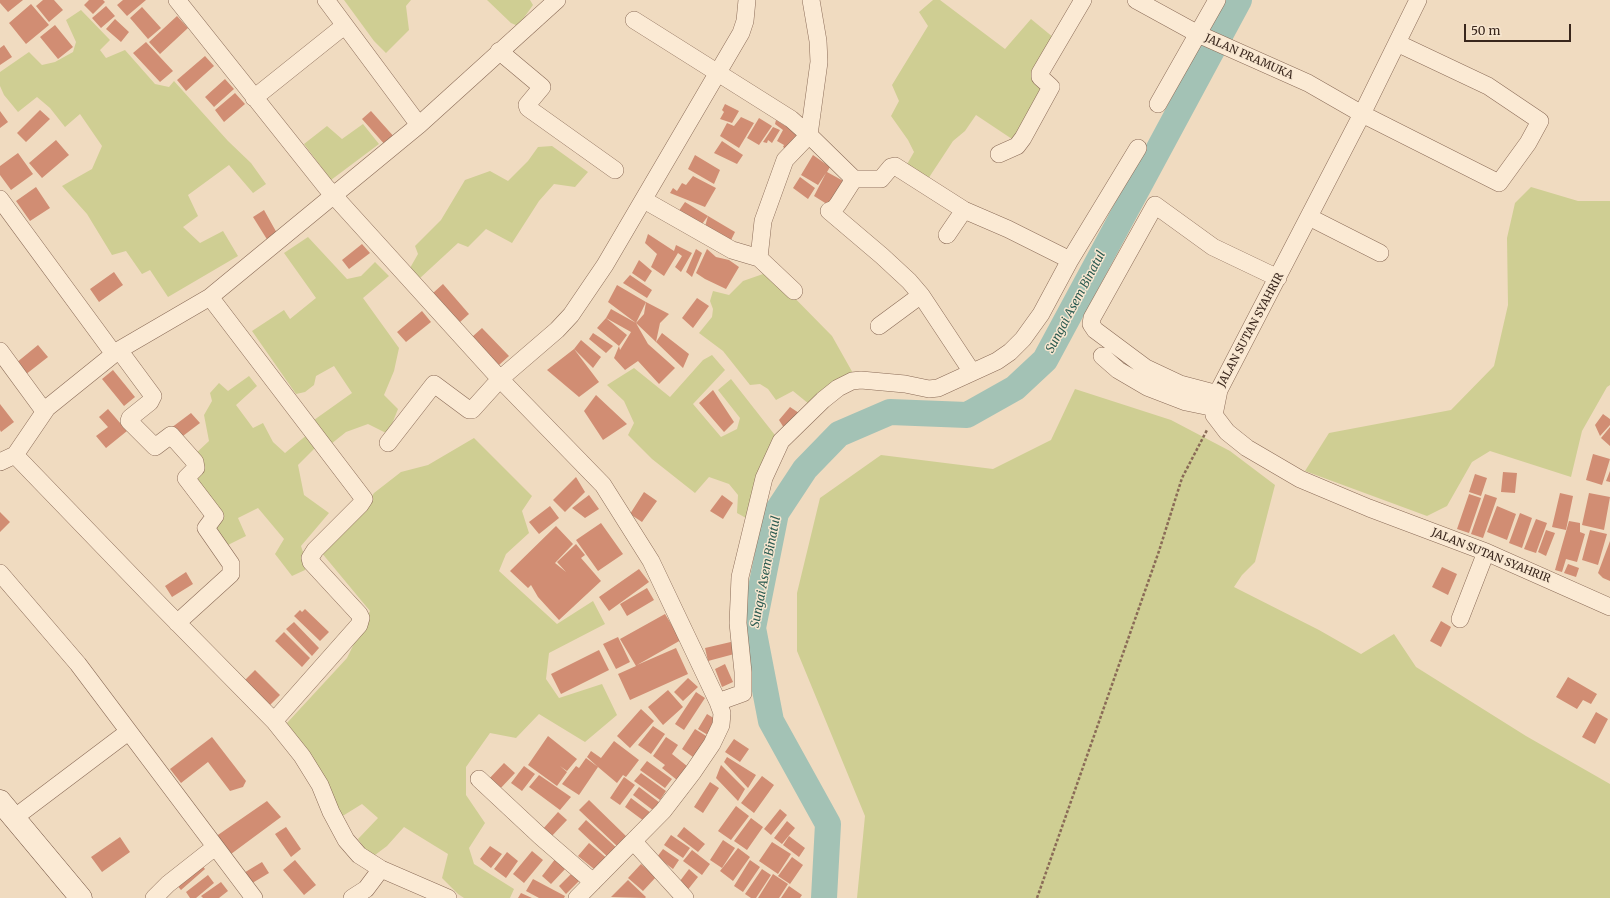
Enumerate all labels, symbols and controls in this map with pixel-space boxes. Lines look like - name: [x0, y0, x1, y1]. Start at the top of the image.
- scale bar: [1466, 16, 1573, 42]
- text: 50 m: [1471, 23, 1500, 38]
- street label: JALAN PRAMUKA: [1203, 32, 1295, 82]
- water label: Sungai Asem Binatul: [1043, 249, 1109, 355]
- street label: JALAN SUTAN SYAHRIR: [1215, 271, 1287, 389]
- water label: Sungai Asem Binatul: [748, 515, 784, 629]
- street label: JALAN SUTAN SYAHRIR: [1430, 526, 1552, 586]

